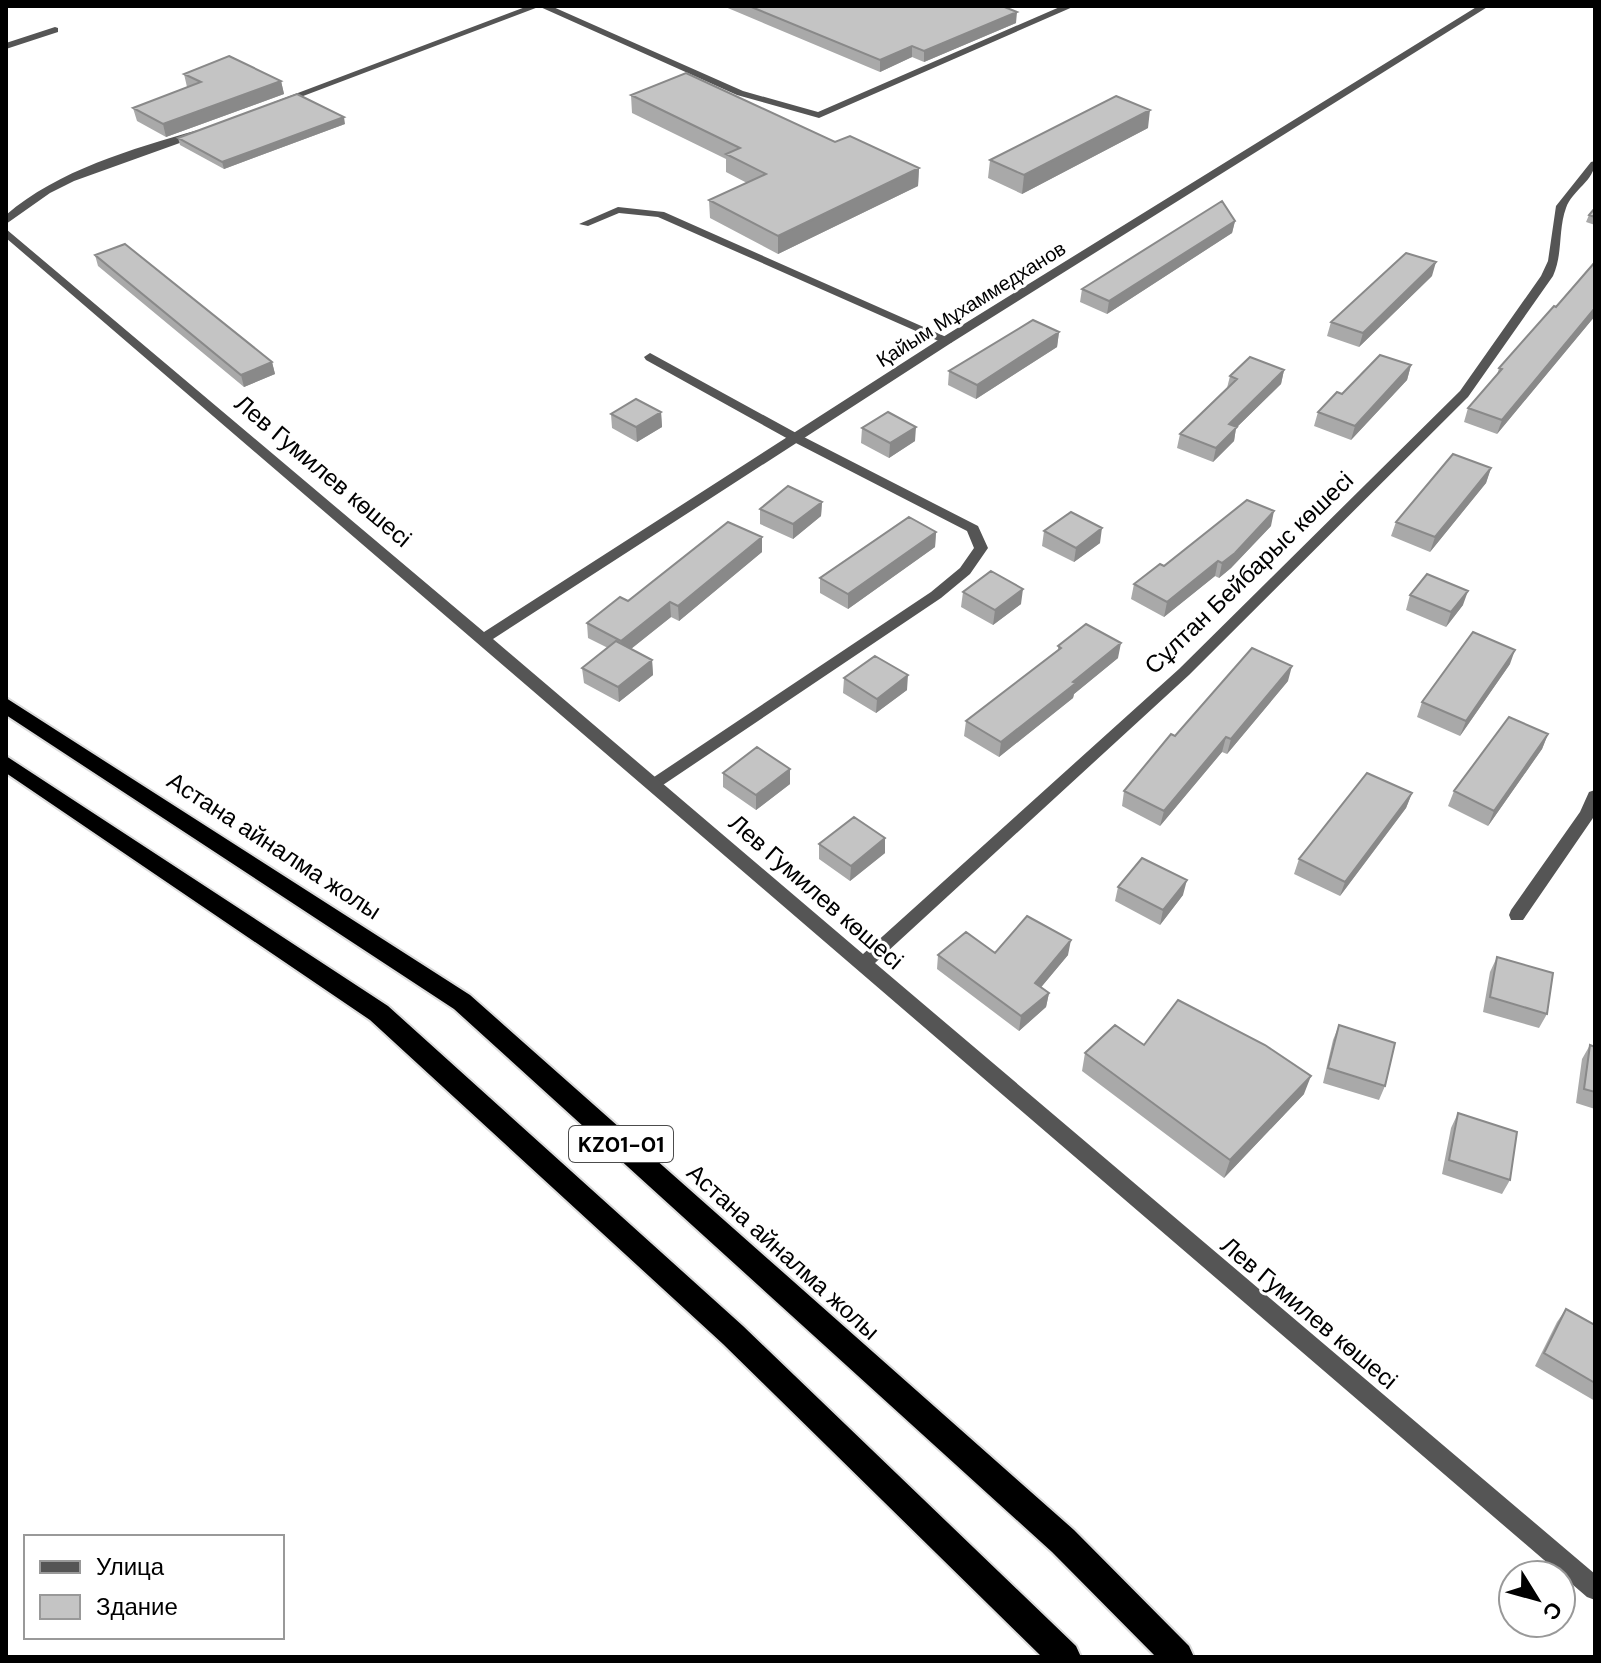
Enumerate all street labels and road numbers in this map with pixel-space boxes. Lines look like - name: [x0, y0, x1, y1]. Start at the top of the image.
- street label: Қайым Мұхаммедханов: [871, 235, 1071, 373]
- street label: Лев Гумилев көшесі: [229, 388, 418, 554]
- street label: Сұлтан Бейбарыс көшесі: [1138, 465, 1360, 681]
- street label: Астана айналма жолы: [162, 765, 387, 926]
- street label: Лев Гумилев көшесі: [723, 807, 910, 976]
- road number: KZ01-01: [569, 1126, 673, 1162]
- street label: Астана айналма жолы: [681, 1157, 886, 1346]
- street label: Лев Гумилев көшесі: [1215, 1230, 1404, 1396]

